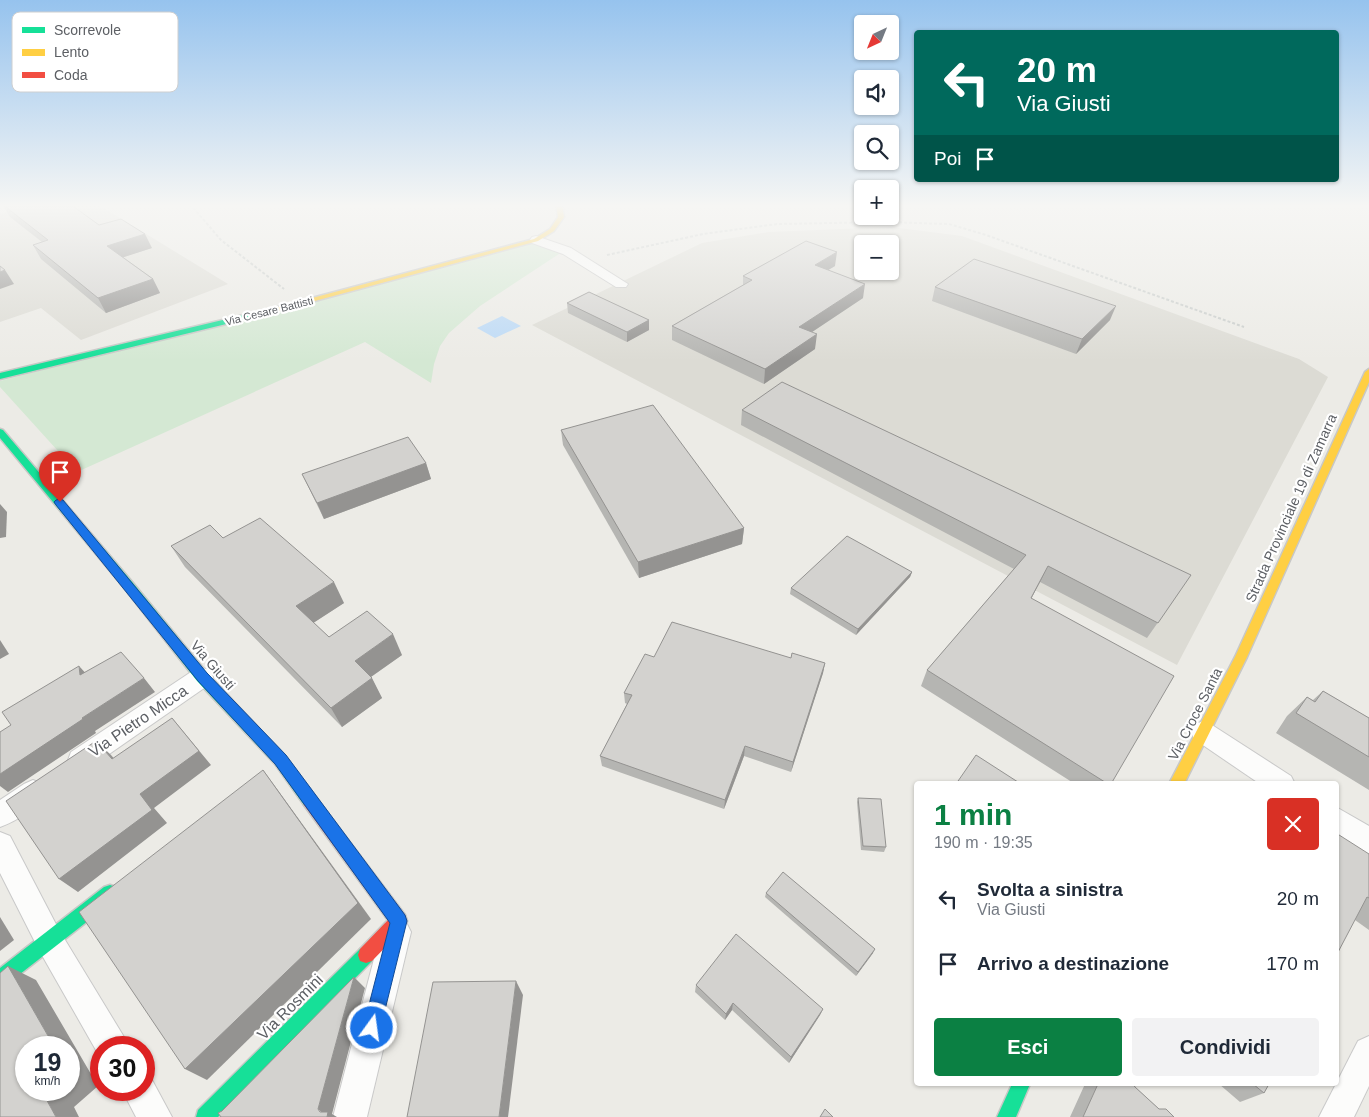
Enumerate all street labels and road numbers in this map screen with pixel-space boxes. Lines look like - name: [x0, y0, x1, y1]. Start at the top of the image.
- street label: Via Cesare Battisti: [224, 294, 314, 328]
- street label: Strada Provinciale 19 di Zamarra: [1242, 411, 1340, 605]
- street label: Via Giusti: [187, 637, 239, 693]
- street label: Via Croce Santa: [1165, 665, 1225, 763]
- street label: Via Pietro Micca: [85, 682, 191, 760]
- street label: Via Rosmini: [254, 971, 326, 1043]

